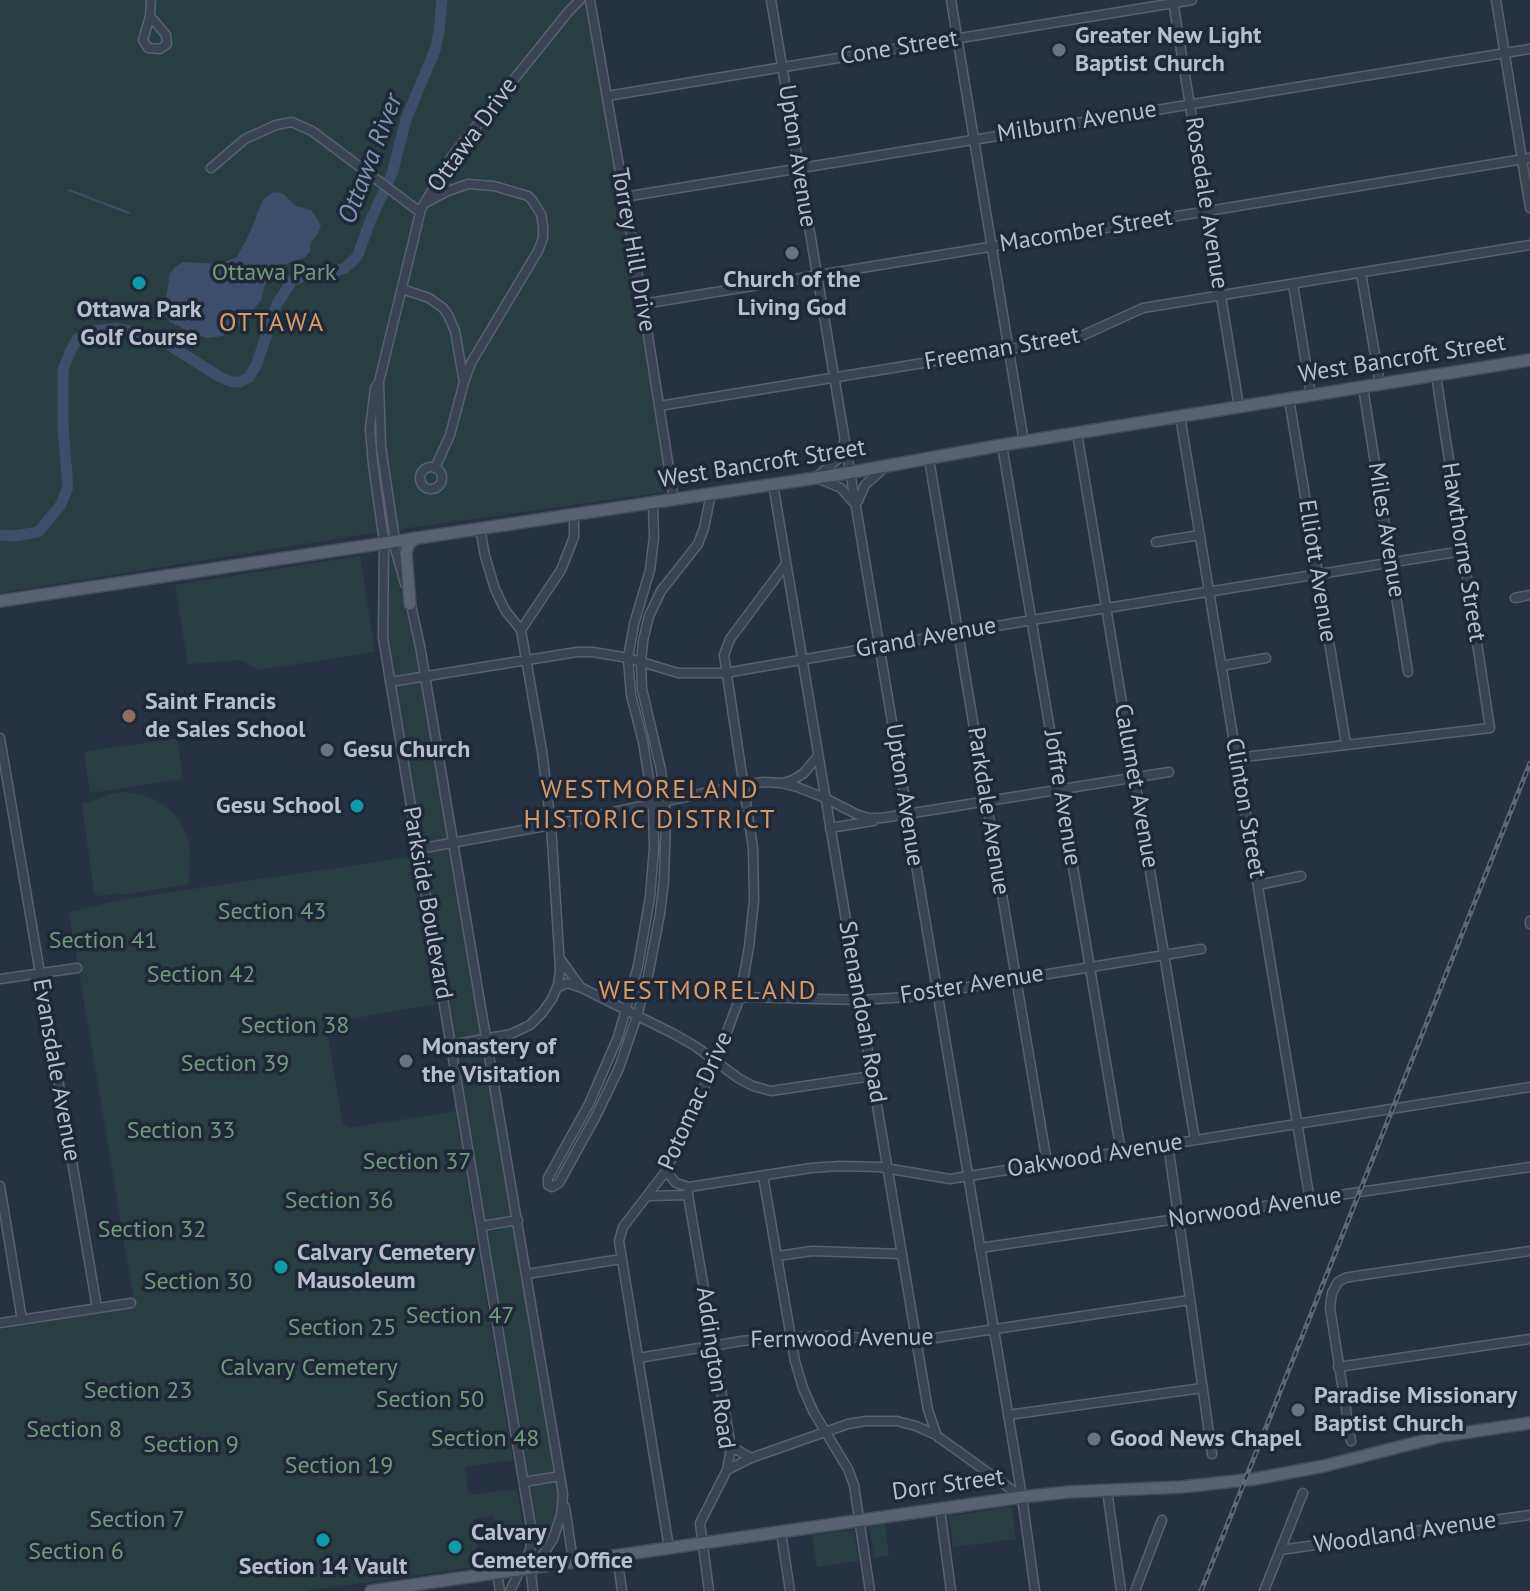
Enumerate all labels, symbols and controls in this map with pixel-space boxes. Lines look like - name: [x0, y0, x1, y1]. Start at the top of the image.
- place label: Greater New Light Baptist Church: [1075, 22, 1261, 78]
- street label: Cone Street: [838, 24, 960, 72]
- marker: Greater New Light Baptist Church: [1050, 41, 1068, 59]
- street label: Ottawa Drive: [422, 72, 524, 198]
- street label: Upton Avenue: [772, 83, 822, 229]
- water label: Ottawa River: [332, 90, 410, 228]
- street label: Milburn Avenue: [995, 95, 1159, 149]
- street label: Rosedale Avenue: [1178, 115, 1234, 291]
- street label: Torrey Hill Drive: [604, 166, 662, 334]
- street label: Macomber Street: [998, 203, 1174, 259]
- marker: Church of the Living God: [783, 244, 801, 262]
- park label: Ottawa Park: [212, 259, 336, 287]
- place label: Church of the Living God: [723, 266, 861, 322]
- marker: Ottawa Park Golf Course: [130, 274, 148, 292]
- place label: Ottawa Park Golf Course: [77, 296, 201, 352]
- district label: OTTAWA: [219, 308, 325, 340]
- street label: Freeman Street: [922, 321, 1082, 377]
- street label: West Bancroft Street: [1296, 328, 1508, 390]
- street label: West Bancroft Street: [656, 433, 868, 495]
- street label: Hawthorne Street: [1435, 460, 1491, 644]
- street label: Miles Avenue: [1361, 461, 1411, 599]
- street label: Elliott Avenue: [1292, 498, 1342, 644]
- street label: Grand Avenue: [854, 611, 998, 665]
- place label: Saint Francis de Sales School: [145, 688, 305, 744]
- street label: Calumet Avenue: [1107, 702, 1165, 870]
- marker: Saint Francis de Sales School: [120, 707, 138, 725]
- street label: Upton Avenue: [879, 722, 929, 868]
- street label: Parkdale Avenue: [961, 725, 1015, 897]
- street label: Joffre Avenue: [1037, 728, 1087, 868]
- place label: Gesu Church: [343, 736, 470, 764]
- street label: Clinton Street: [1219, 736, 1271, 880]
- marker: Gesu Church: [318, 741, 336, 759]
- district label: WESTMORELAND HISTORIC DISTRICT: [523, 775, 777, 836]
- place label: Gesu School: [216, 792, 341, 820]
- marker: Gesu School: [348, 797, 366, 815]
- street label: Parkside Boulevard: [396, 804, 458, 1002]
- park label: Section 43: [218, 898, 326, 926]
- street label: Shenandoah Road: [832, 919, 892, 1105]
- park label: Section 41: [49, 927, 157, 955]
- street label: Foster Avenue: [898, 959, 1046, 1011]
- park label: Section 42: [147, 961, 255, 989]
- street label: Evansdale Avenue: [26, 976, 86, 1164]
- district label: WESTMORELAND: [599, 976, 817, 1008]
- park label: Section 38: [241, 1012, 349, 1040]
- street label: Potomac Drive: [653, 1027, 739, 1175]
- place label: Monastery of the Visitation: [422, 1033, 560, 1089]
- park label: Section 39: [181, 1050, 289, 1078]
- marker: Monastery of the Visitation: [397, 1052, 415, 1070]
- park label: Section 33: [127, 1117, 235, 1145]
- street label: Oakwood Avenue: [1005, 1128, 1185, 1184]
- park label: Section 37: [363, 1148, 471, 1176]
- street label: Norwood Avenue: [1167, 1182, 1343, 1234]
- park label: Section 36: [285, 1187, 393, 1215]
- park label: Section 32: [98, 1216, 206, 1244]
- place label: Calvary Cemetery Mausoleum: [297, 1239, 475, 1295]
- marker: Calvary Cemetery Mausoleum: [272, 1258, 290, 1276]
- park label: Section 30: [144, 1268, 252, 1296]
- street label: Addington Road: [689, 1285, 741, 1451]
- park label: Section 47: [406, 1302, 514, 1330]
- park label: Section 25: [288, 1314, 396, 1342]
- street label: Fernwood Avenue: [750, 1323, 934, 1355]
- park label: Calvary Cemetery: [220, 1354, 398, 1382]
- park label: Section 23: [84, 1377, 192, 1405]
- place label: Paradise Missionary Baptist Church: [1314, 1382, 1517, 1438]
- park label: Section 50: [376, 1386, 484, 1414]
- marker: Paradise Missionary Baptist Church: [1289, 1401, 1307, 1419]
- park label: Section 8: [26, 1416, 122, 1444]
- park label: Section 48: [431, 1425, 539, 1453]
- place label: Good News Chapel: [1110, 1425, 1301, 1453]
- marker: Good News Chapel: [1085, 1430, 1103, 1448]
- park label: Section 9: [143, 1431, 239, 1459]
- park label: Section 19: [285, 1452, 393, 1480]
- street label: Dorr Street: [890, 1463, 1006, 1507]
- park label: Section 7: [89, 1506, 185, 1534]
- street label: Woodland Avenue: [1312, 1506, 1498, 1560]
- place label: Calvary Cemetery Office: [471, 1519, 633, 1575]
- marker: Section 14 Vault: [314, 1531, 332, 1549]
- park label: Section 6: [28, 1538, 124, 1566]
- marker: Calvary Cemetery Office: [446, 1538, 464, 1556]
- place label: Section 14 Vault: [239, 1553, 407, 1581]

